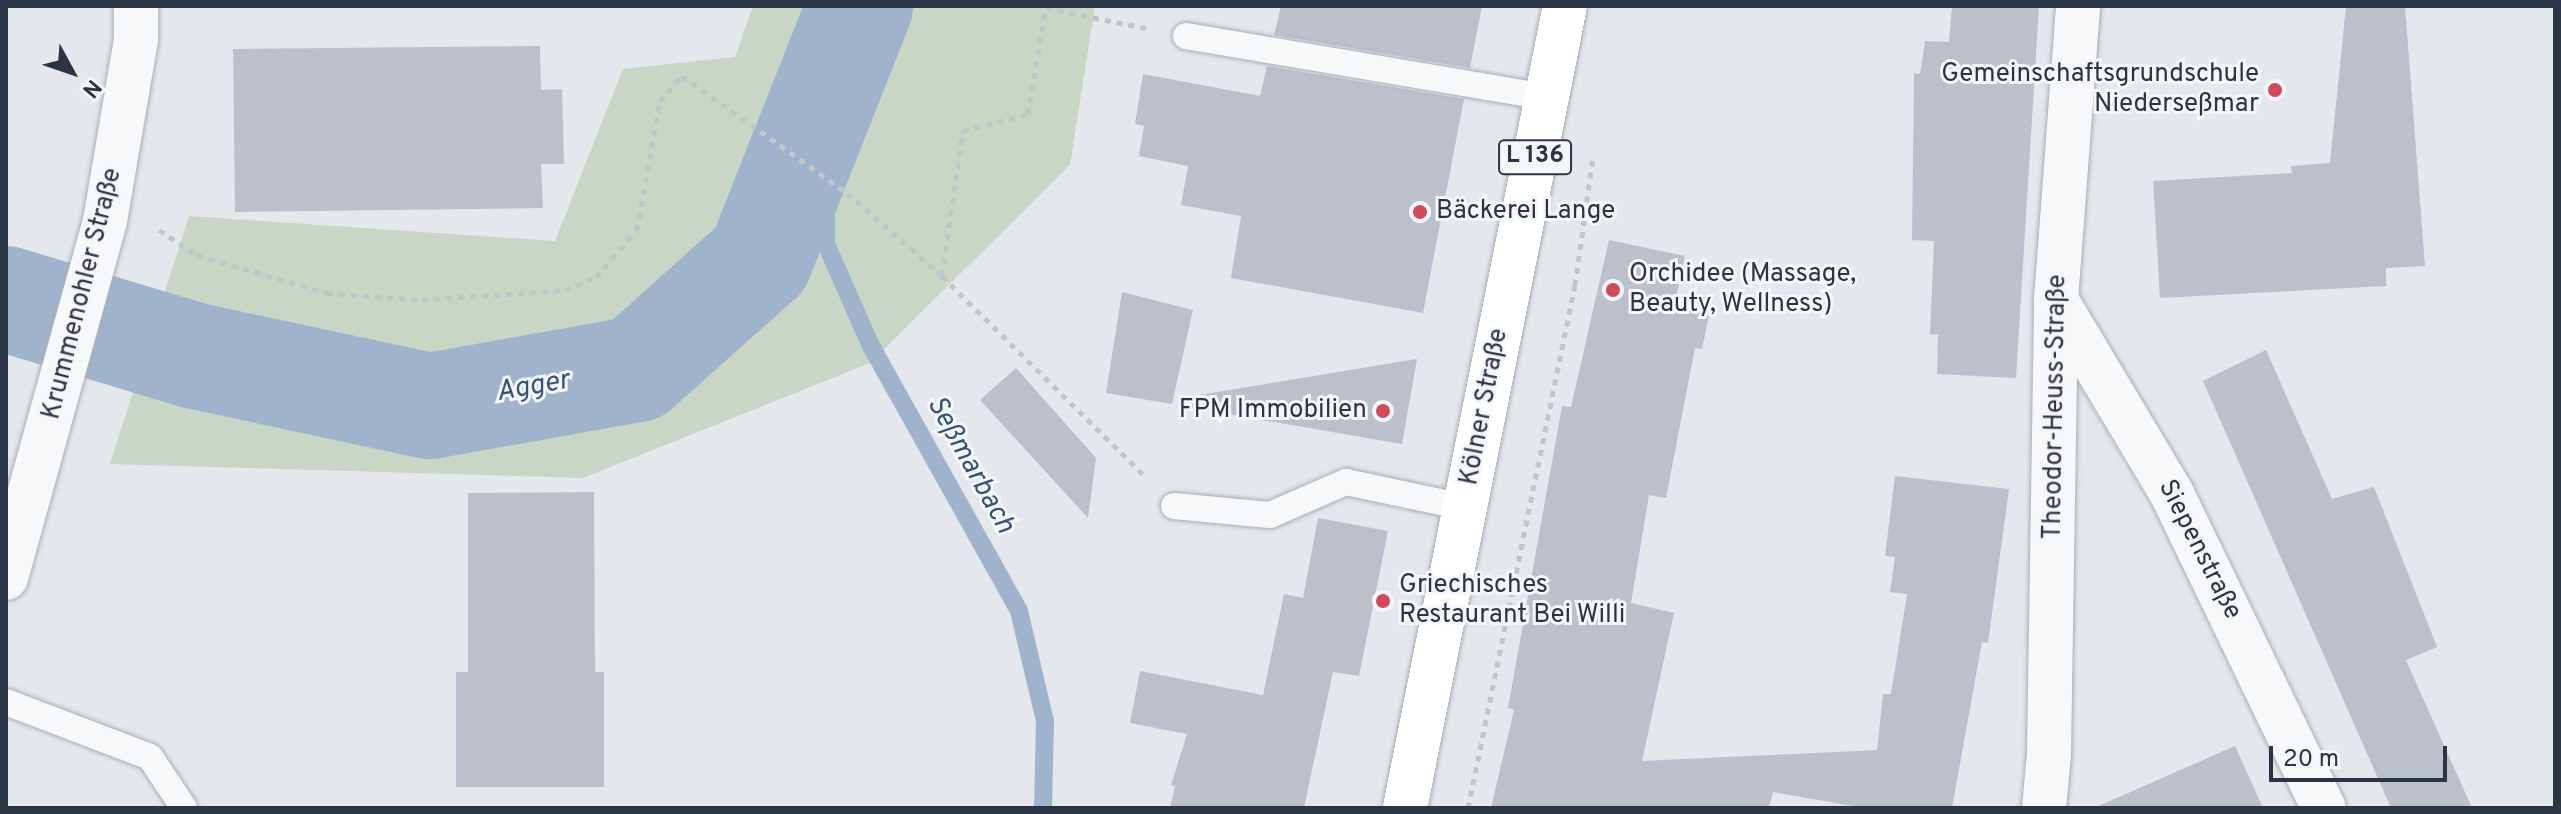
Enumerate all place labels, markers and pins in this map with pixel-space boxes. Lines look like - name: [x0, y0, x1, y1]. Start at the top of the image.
- place label: Gemeinschaftsgrundschule Niederseßmar: [1941, 59, 2259, 120]
- marker: Gemeinschaftsgrundschule Niederseßmar: [2266, 81, 2284, 99]
- place label: Bäckerei Lange: [1436, 196, 1615, 228]
- marker: Bäckerei Lange: [1411, 203, 1429, 221]
- place label: Orchidee (Massage, Beauty, Wellness): [1629, 259, 1856, 320]
- marker: Orchidee (Massage, Beauty, Wellness): [1604, 281, 1622, 299]
- place label: FPM Immobilien: [1179, 395, 1367, 427]
- marker: FPM Immobilien: [1374, 402, 1392, 420]
- place label: Griechisches Restaurant Bei Willi: [1399, 570, 1626, 632]
- marker: Griechisches Restaurant Bei Willi: [1374, 592, 1392, 610]

